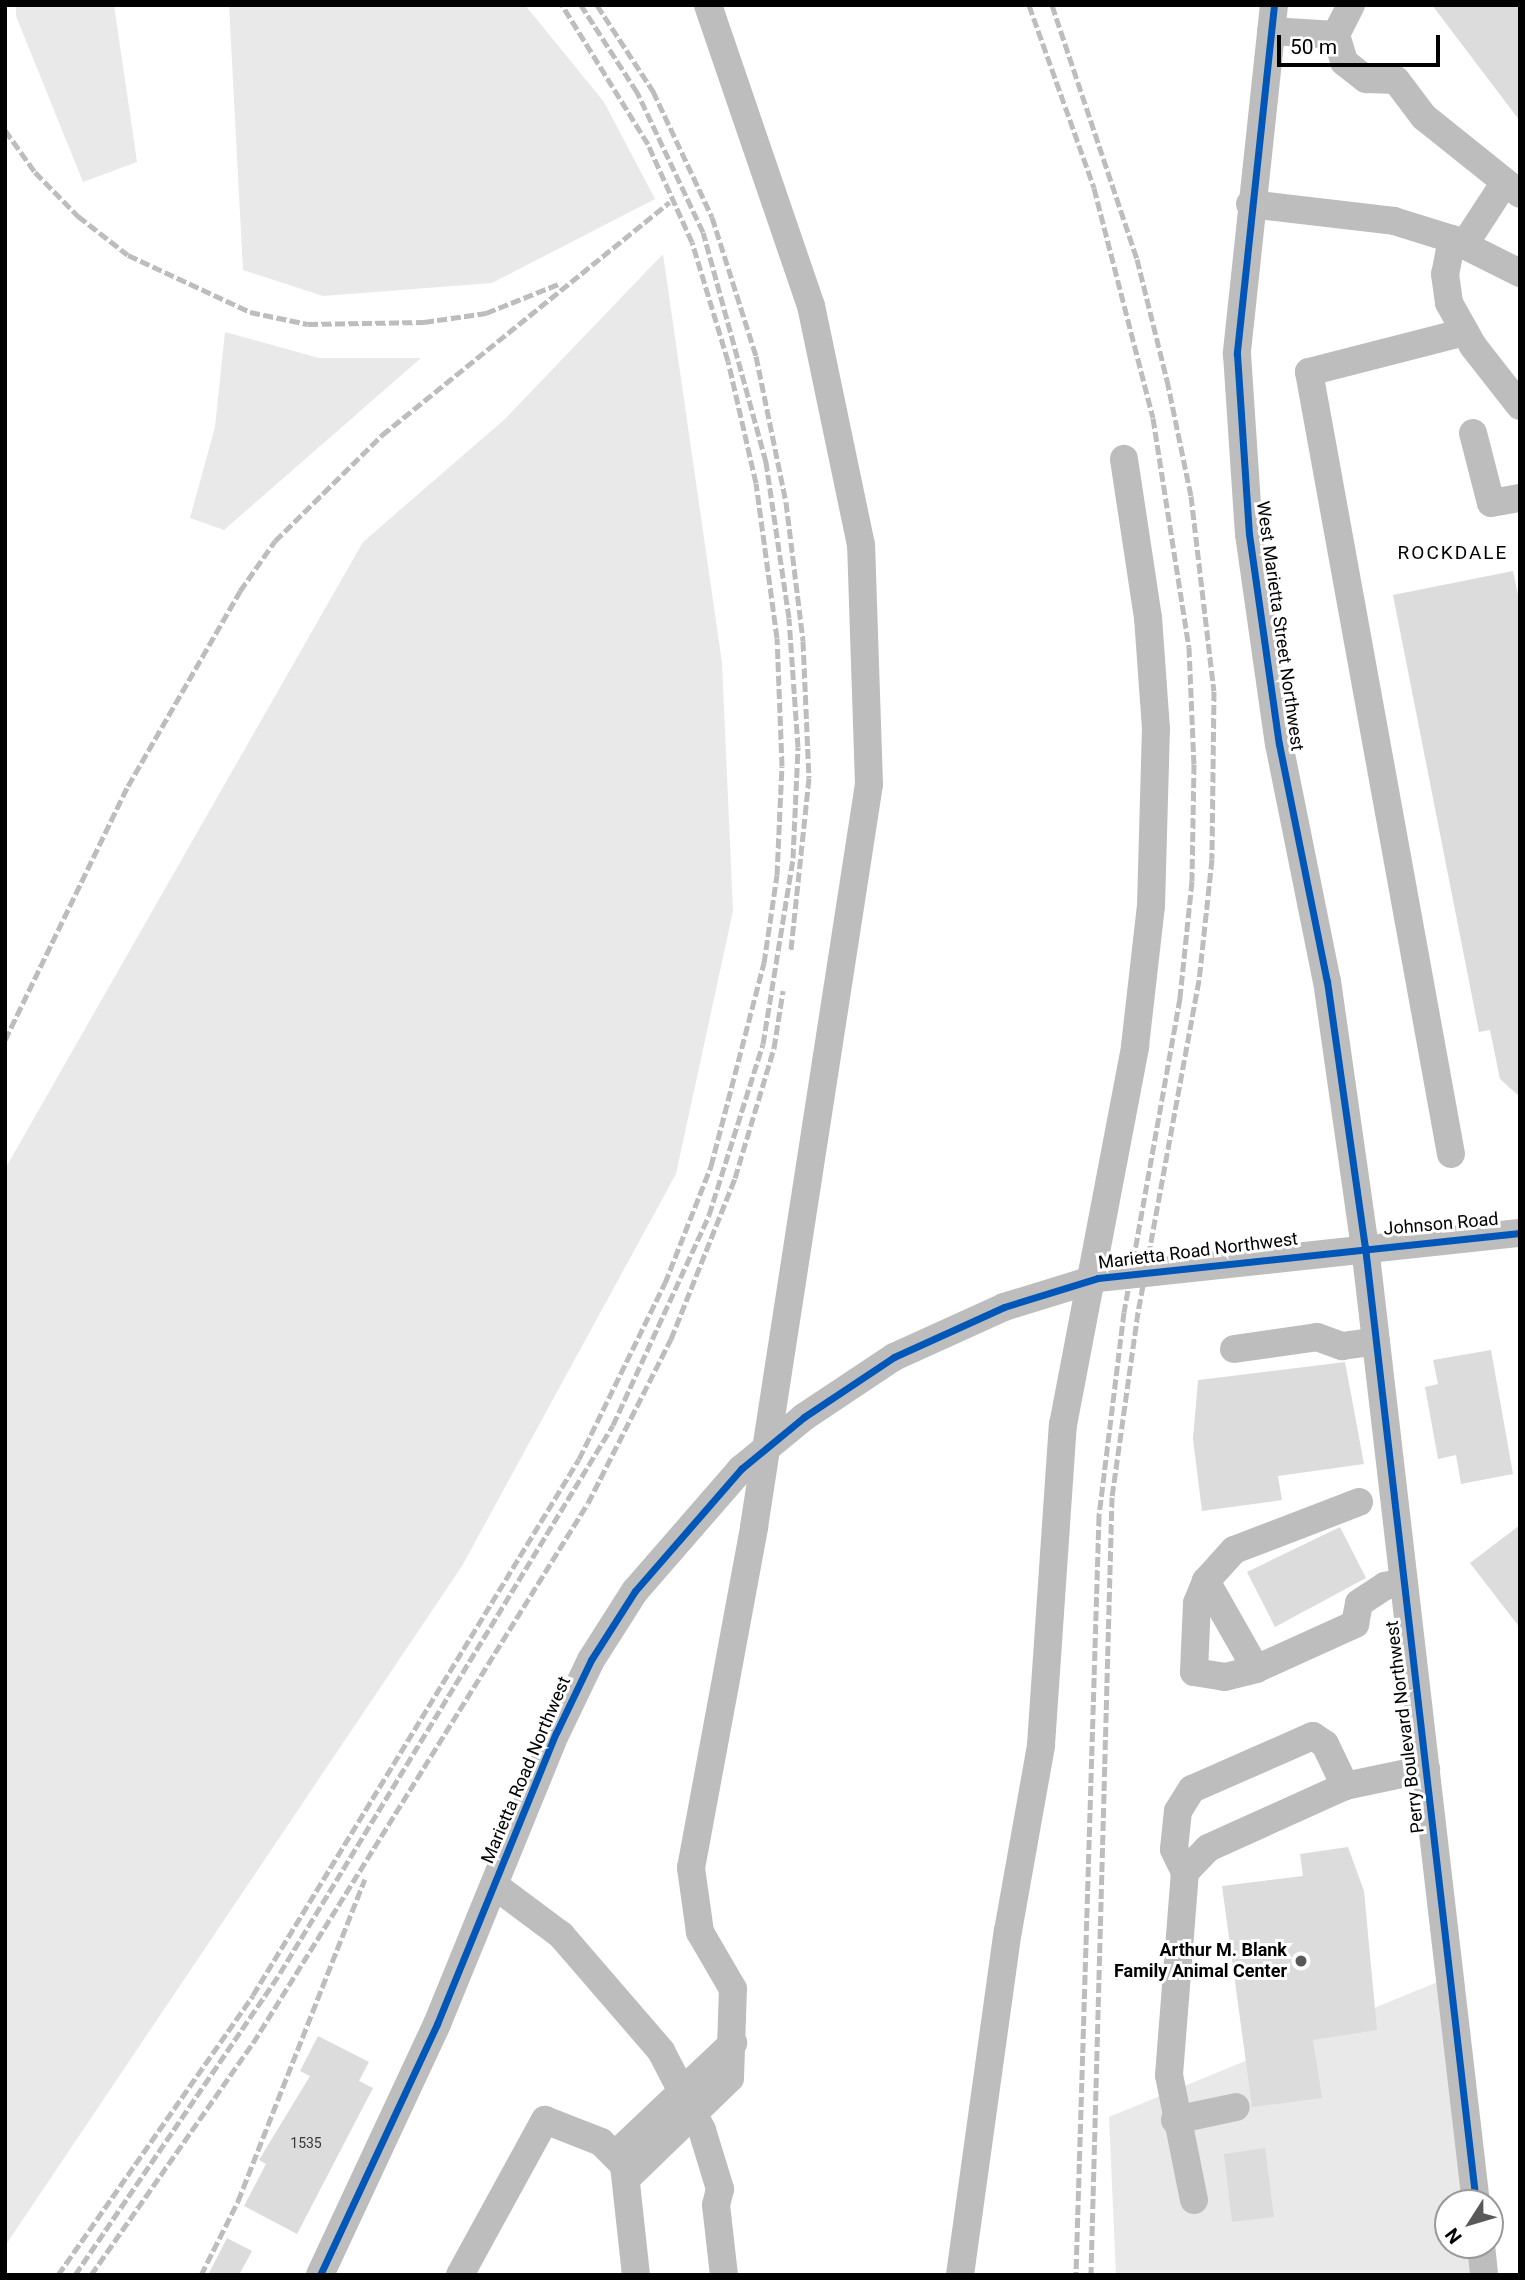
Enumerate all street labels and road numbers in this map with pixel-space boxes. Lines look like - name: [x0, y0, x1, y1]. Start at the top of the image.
- street label: West Marietta Street Northwest: [1252, 500, 1308, 752]
- street label: Johnson Road: [1383, 1208, 1499, 1240]
- street label: Marietta Road Northwest: [1097, 1228, 1299, 1274]
- street label: Perry Boulevard Northwest: [1381, 1620, 1429, 1834]
- street label: Marietta Road Northwest: [477, 1673, 575, 1867]

